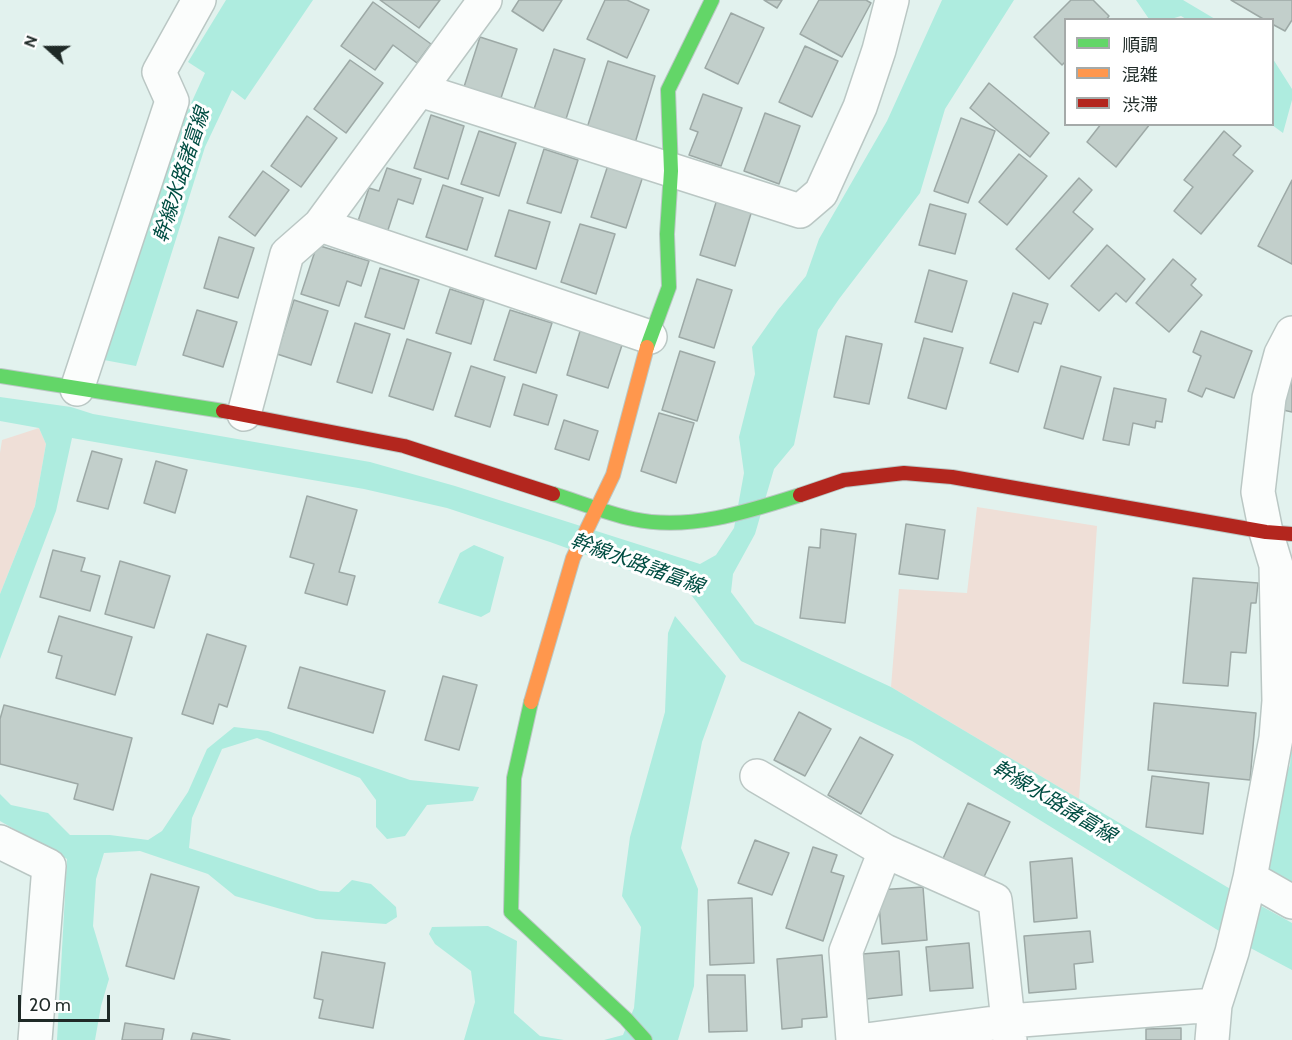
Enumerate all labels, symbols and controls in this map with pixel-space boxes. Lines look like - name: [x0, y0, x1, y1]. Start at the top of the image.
- north arrow: [18, 18, 78, 78]
- legend: [1064, 18, 1274, 126]
- text: N: [20, 33, 42, 50]
- text: 順調: [1122, 34, 1158, 56]
- text: 混雑: [1122, 64, 1158, 86]
- text: 渋滞: [1122, 94, 1158, 116]
- water label: 幹線水路諸富線: [149, 105, 215, 245]
- water label: 幹線水路諸富線: [567, 529, 707, 599]
- water label: 幹線水路諸富線: [988, 756, 1120, 848]
- scale bar: [21, 983, 112, 1021]
- text: 20 m: [29, 994, 71, 1016]

